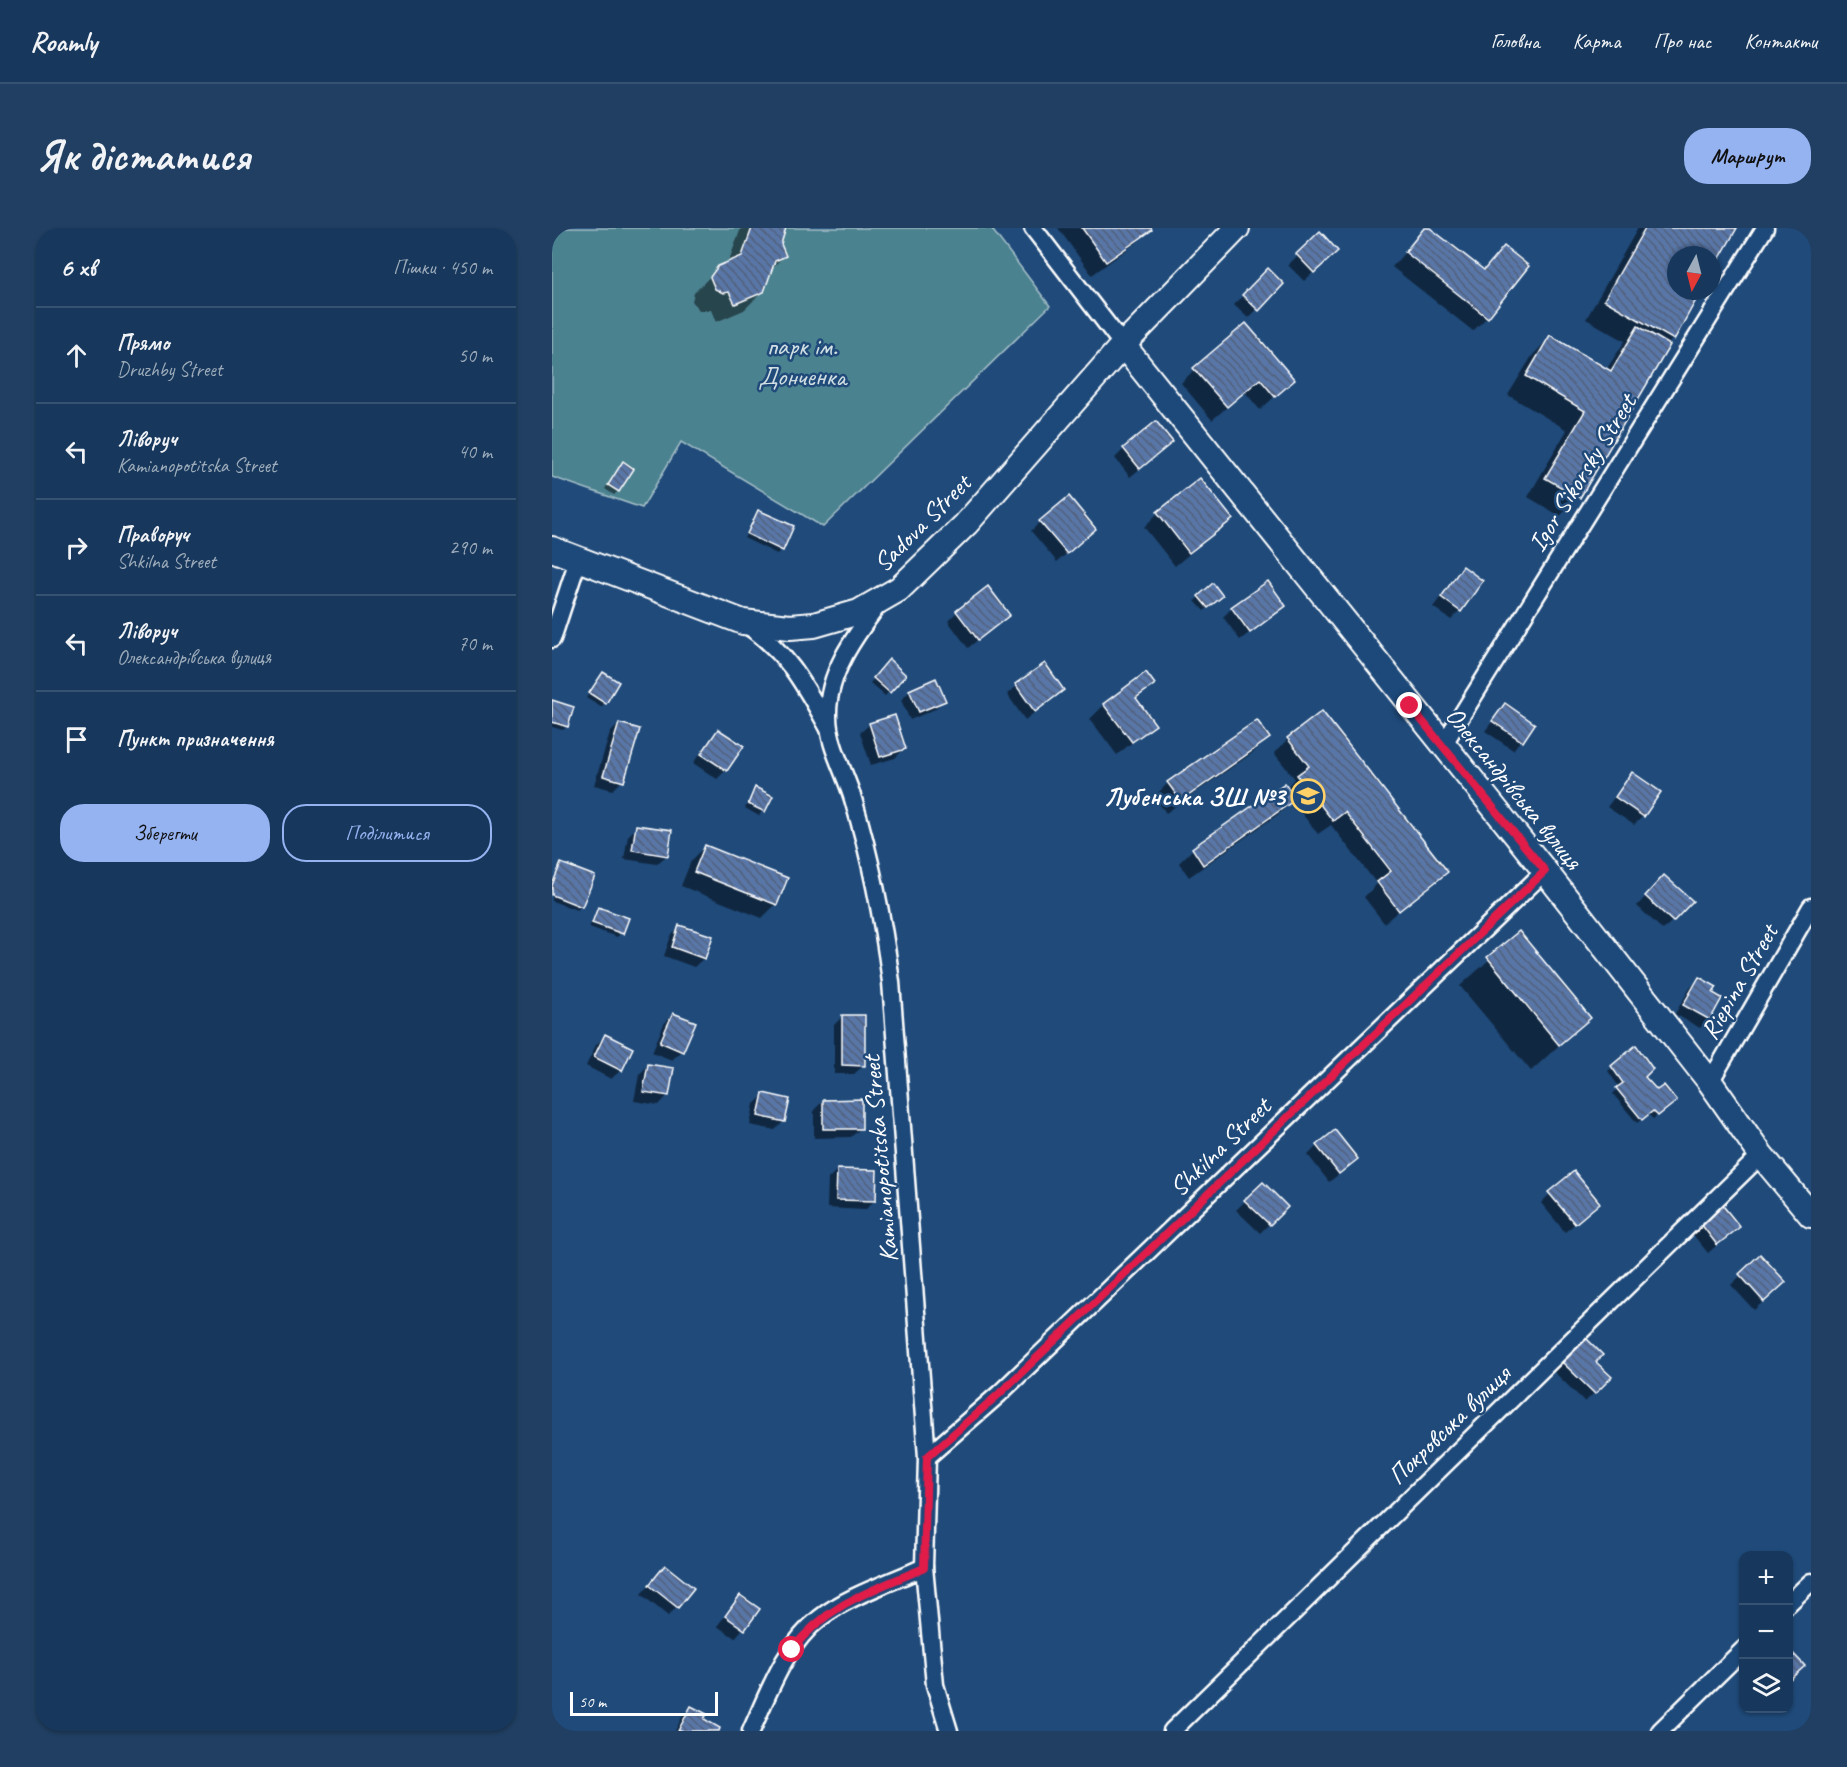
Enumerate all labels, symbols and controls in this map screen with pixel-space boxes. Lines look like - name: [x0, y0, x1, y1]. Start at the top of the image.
- text: Roamly: [30, 24, 97, 59]
- text: Головна: [1491, 28, 1540, 54]
- text: Карта: [1573, 28, 1621, 54]
- text: Про нас: [1654, 28, 1711, 54]
- text: Контакти: [1744, 28, 1817, 54]
- button: Маршрут: [1684, 128, 1811, 184]
- text: Як дістатися: [36, 130, 250, 183]
- north arrow: [1667, 246, 1721, 300]
- text: 6 хв: [60, 251, 96, 284]
- text: Пішки · 450 m: [393, 255, 492, 280]
- text: Прямо: [117, 329, 169, 357]
- park label: парк ім. Донченка: [758, 330, 848, 393]
- icon: ahead: [60, 339, 93, 372]
- text: 50 m: [458, 343, 492, 368]
- text: Druzhby Street: [117, 357, 222, 382]
- street label: Igor Sikorsky Street: [1520, 386, 1645, 558]
- text: Ліворуч: [117, 425, 177, 453]
- icon: left: [60, 435, 93, 468]
- text: 40 m: [458, 439, 492, 464]
- text: Kamianopotitska Street: [117, 453, 277, 478]
- street label: Sadova Street: [866, 466, 979, 579]
- text: Праворуч: [117, 521, 189, 549]
- icon: right: [60, 531, 93, 564]
- text: 290 m: [449, 535, 492, 560]
- text: Shkilna Street: [117, 549, 216, 574]
- text: Ліворуч: [117, 617, 177, 645]
- icon: left: [60, 627, 93, 660]
- text: 70 m: [458, 631, 492, 656]
- text: Олександрівська вулиця: [117, 645, 271, 670]
- route end: [1396, 692, 1422, 718]
- street label: Олександрівська вулиця: [1438, 700, 1591, 877]
- icon: arrive: [60, 723, 93, 756]
- text: Пункт призначення: [117, 725, 274, 753]
- school or university icon: Лубенська ЗШ №3: [1290, 778, 1326, 814]
- place label: Лубенська ЗШ №3: [1104, 780, 1287, 813]
- button: Зберегти: [60, 804, 270, 862]
- button: Поділитися: [282, 804, 492, 862]
- street label: Riepina Street: [1693, 917, 1786, 1045]
- street label: Kamianopotitska Street: [854, 1052, 905, 1264]
- street label: Shkilna Street: [1162, 1089, 1279, 1204]
- street label: Покровська вулиця: [1381, 1357, 1519, 1492]
- map controls: [1739, 1551, 1793, 1713]
- button: +: [1739, 1551, 1793, 1605]
- button: −: [1739, 1605, 1793, 1659]
- route start: [778, 1636, 804, 1662]
- button: layers: [1739, 1659, 1793, 1713]
- scale bar: [570, 1689, 718, 1716]
- text: 50 m: [579, 1692, 606, 1712]

